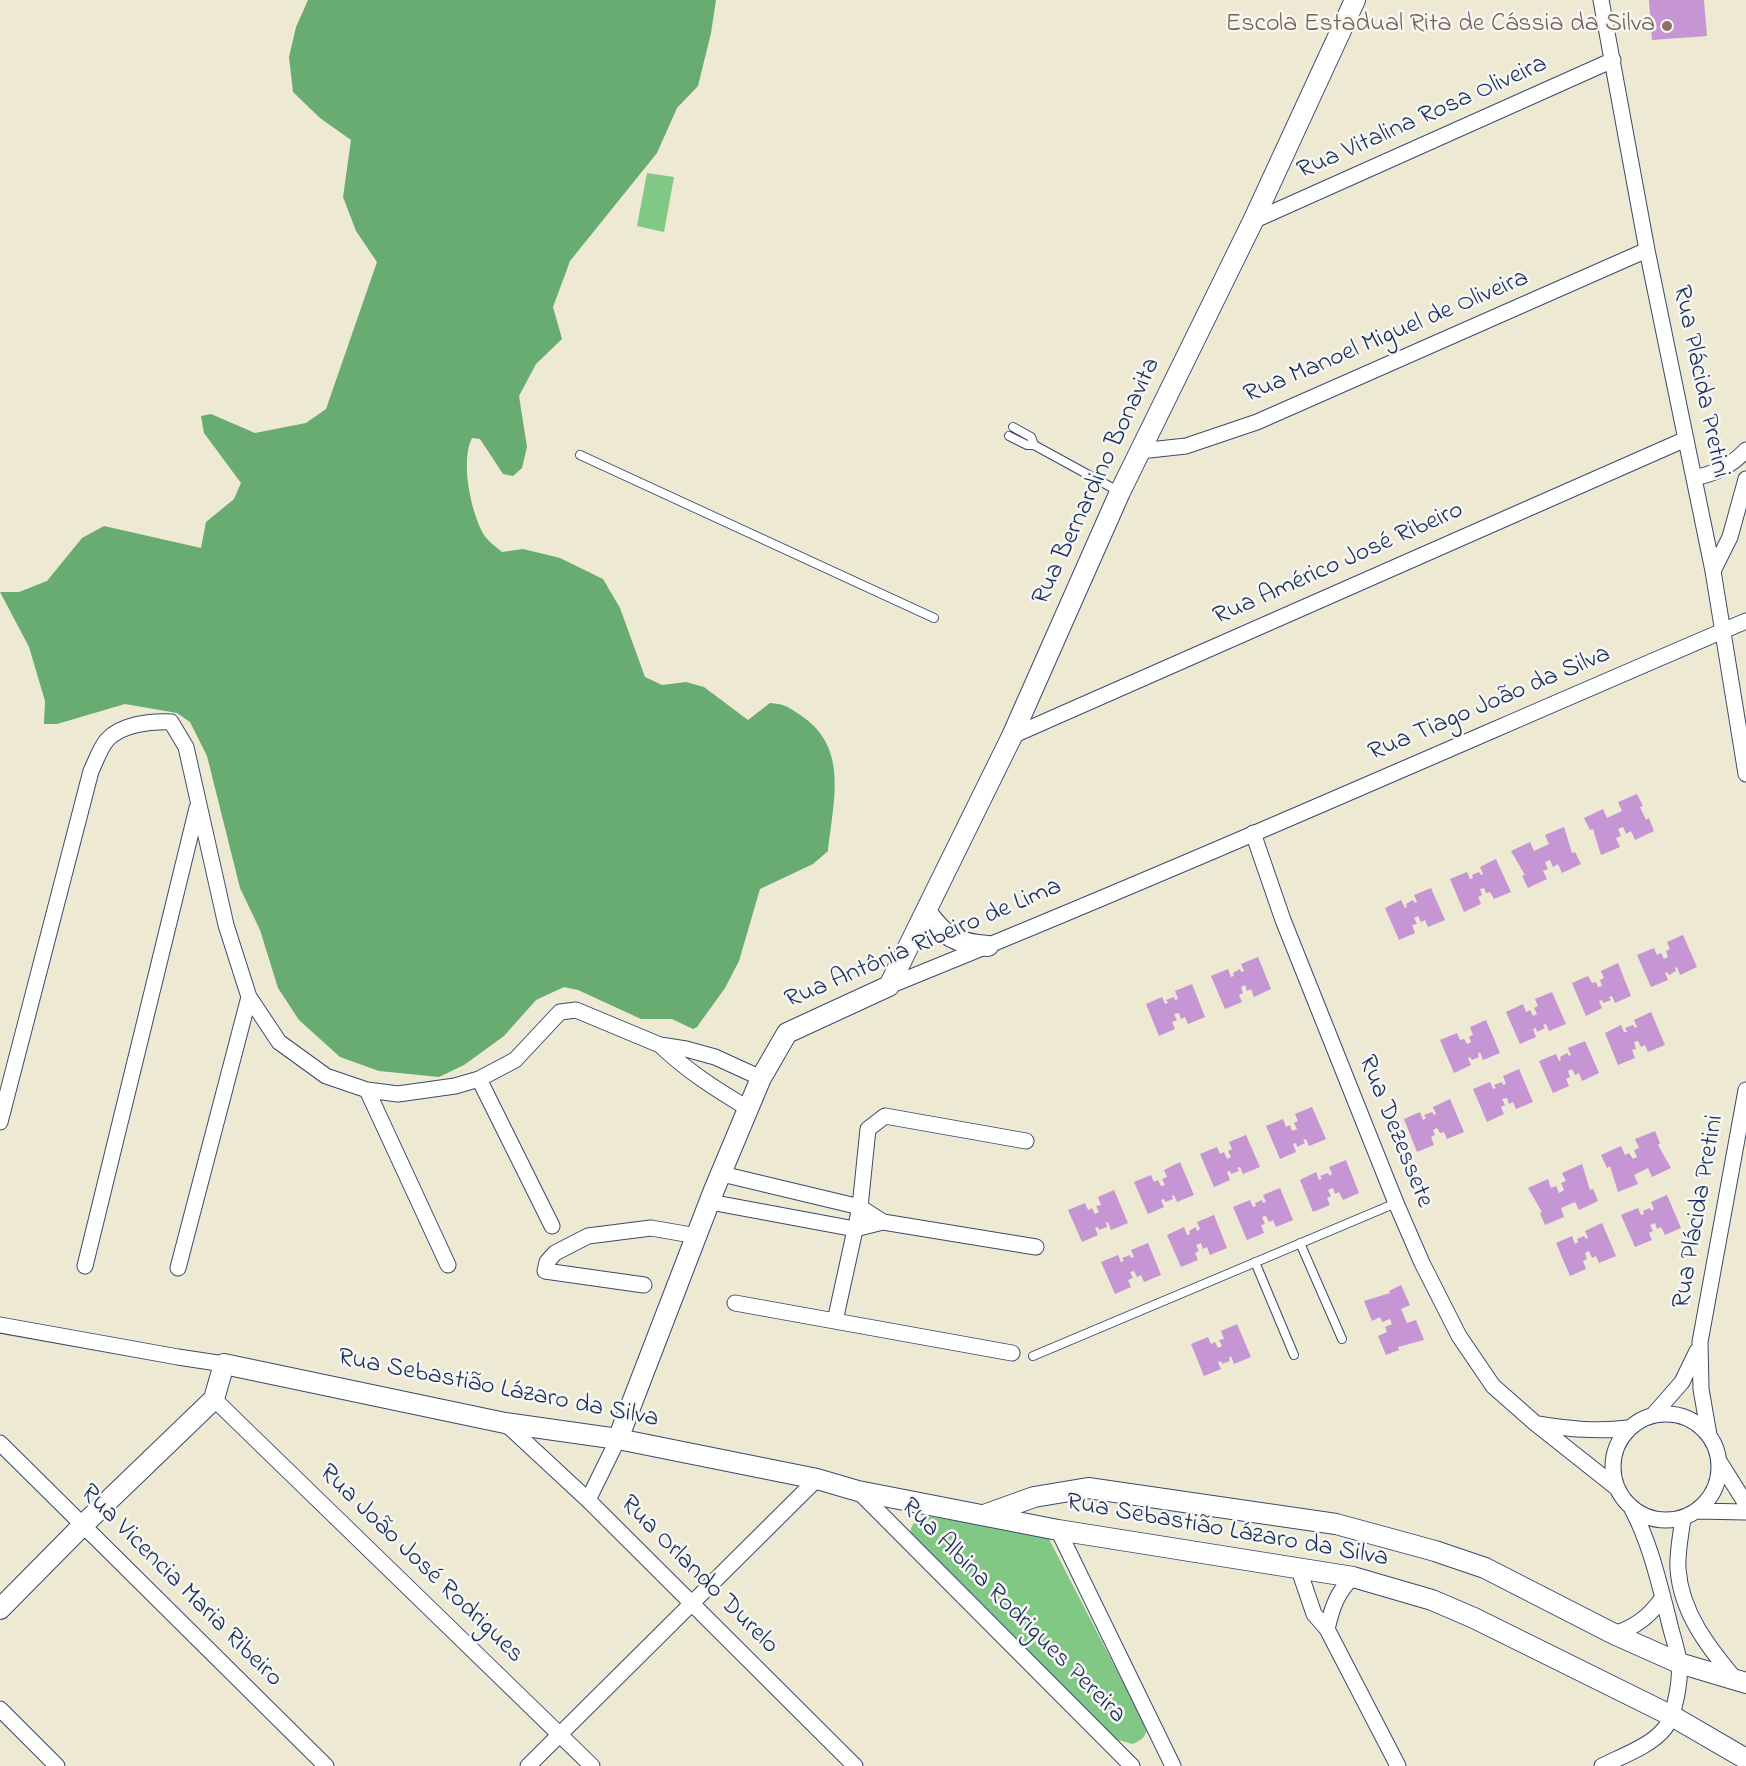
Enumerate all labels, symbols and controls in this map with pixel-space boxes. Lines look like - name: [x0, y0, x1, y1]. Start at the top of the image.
- place label: Escola Estadual Rita de Cássia da Silva: [1226, 10, 1655, 42]
- marker: Escola Estadual Rita de Cássia da Silva: [1660, 19, 1674, 33]
- street label: Rua Vitalina Rosa Oliveira: [1293, 50, 1553, 188]
- street label: Rua Manoel Miguel de Oliveira: [1240, 264, 1534, 412]
- street label: Rua Plácida Pretini: [1663, 283, 1735, 481]
- street label: Rua Bernardino Bonavita: [1027, 353, 1169, 611]
- street label: Rua Américo José Ribeiro: [1209, 496, 1469, 634]
- street label: Rua Tiago João da Silva: [1365, 640, 1615, 770]
- street label: Rua Antônia Ribeiro de Lima: [781, 873, 1067, 1017]
- street label: Rua Dezessete: [1349, 1051, 1439, 1213]
- street label: Rua Plácida Pretini: [1668, 1113, 1732, 1311]
- street label: Rua Sebastião Lázaro da Silva: [335, 1344, 661, 1436]
- street label: Rua João José Rodrigues: [311, 1459, 529, 1671]
- street label: Rua Vicencia Maria Ribeiro: [72, 1479, 288, 1695]
- street label: Rua Sebastião Lázaro da Silva: [1064, 1488, 1390, 1576]
- street label: Rua Orlando Durelo: [612, 1490, 784, 1662]
- street label: Rua Albina Rodrigues Pereira: [893, 1493, 1131, 1731]

